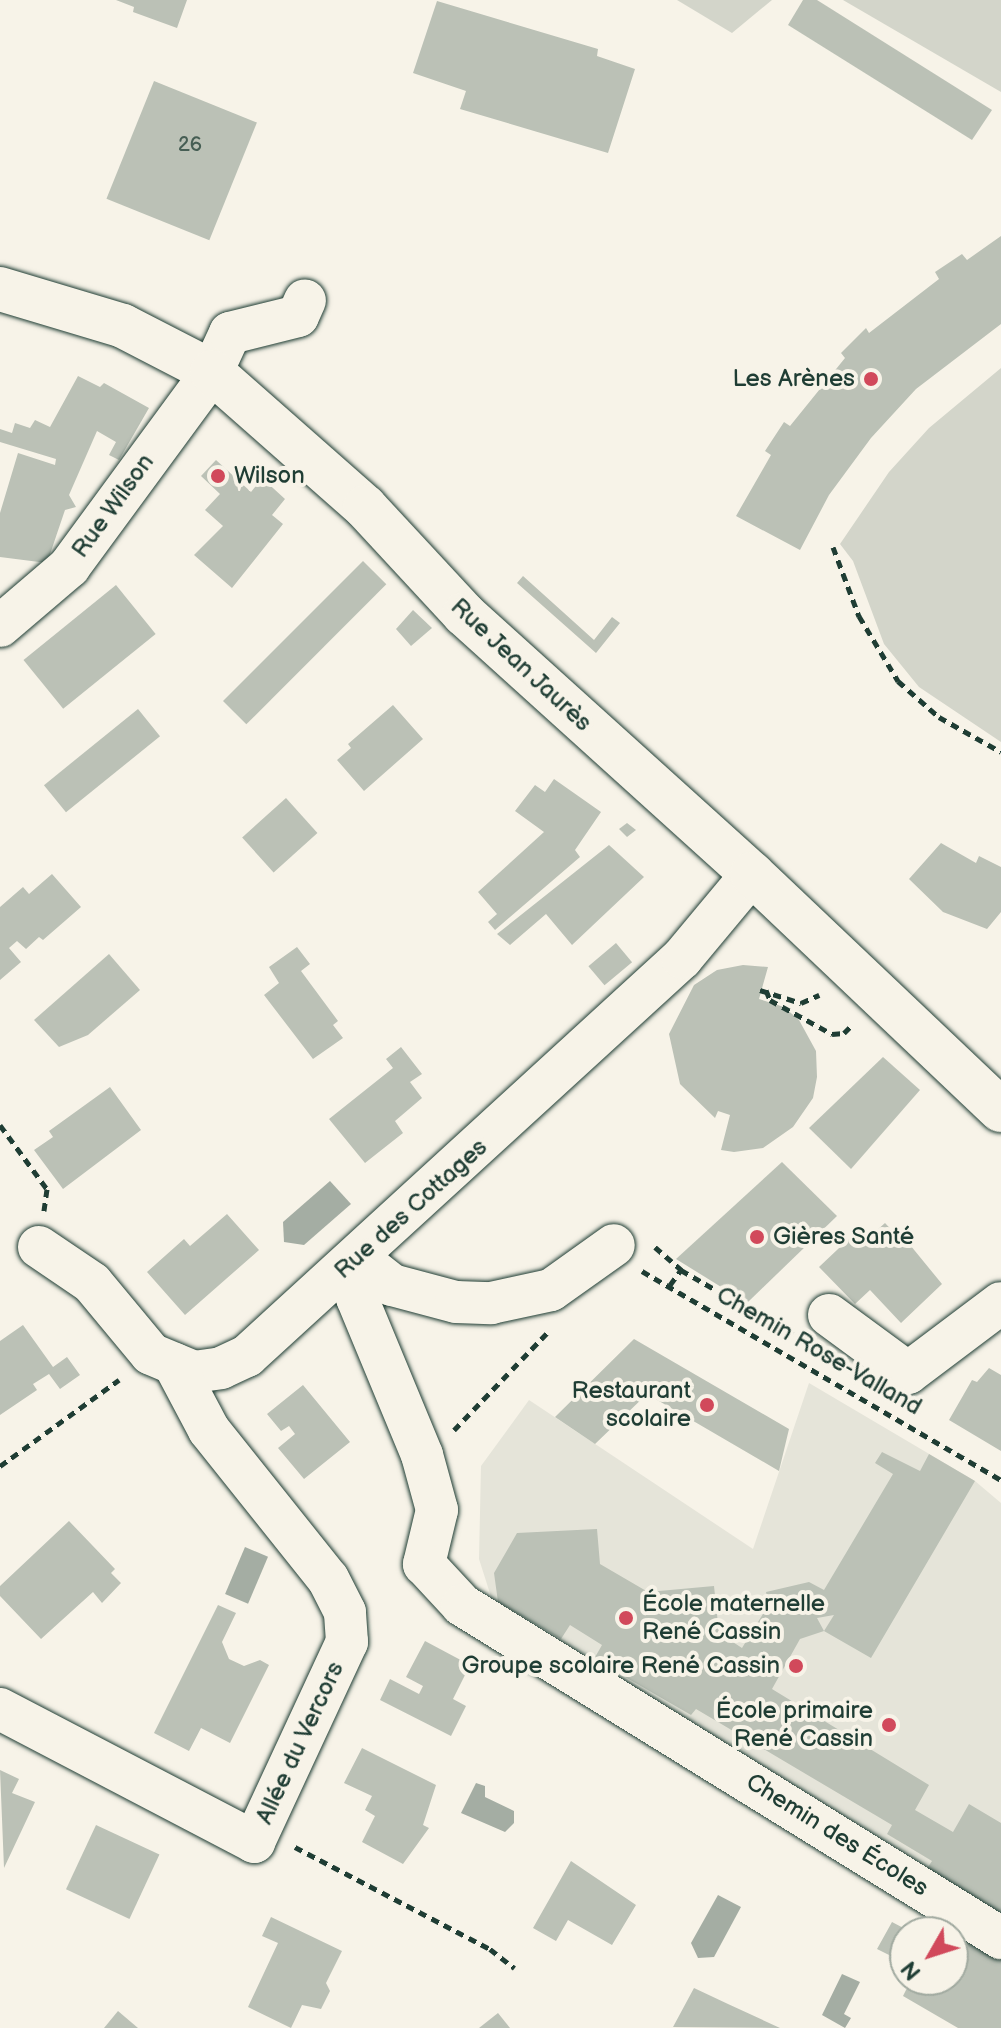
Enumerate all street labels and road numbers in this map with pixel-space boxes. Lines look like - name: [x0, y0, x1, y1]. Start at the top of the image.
- street label: Rue Wilson: [66, 448, 160, 564]
- street label: Rue Jean Jaurès: [444, 592, 598, 738]
- street label: Rue des Cottages: [329, 1133, 493, 1285]
- street label: Chemin Rose-Valland: [711, 1280, 927, 1422]
- street label: Allée du Vercors: [250, 1657, 350, 1829]
- street label: Chemin des Écoles: [741, 1767, 933, 1903]

